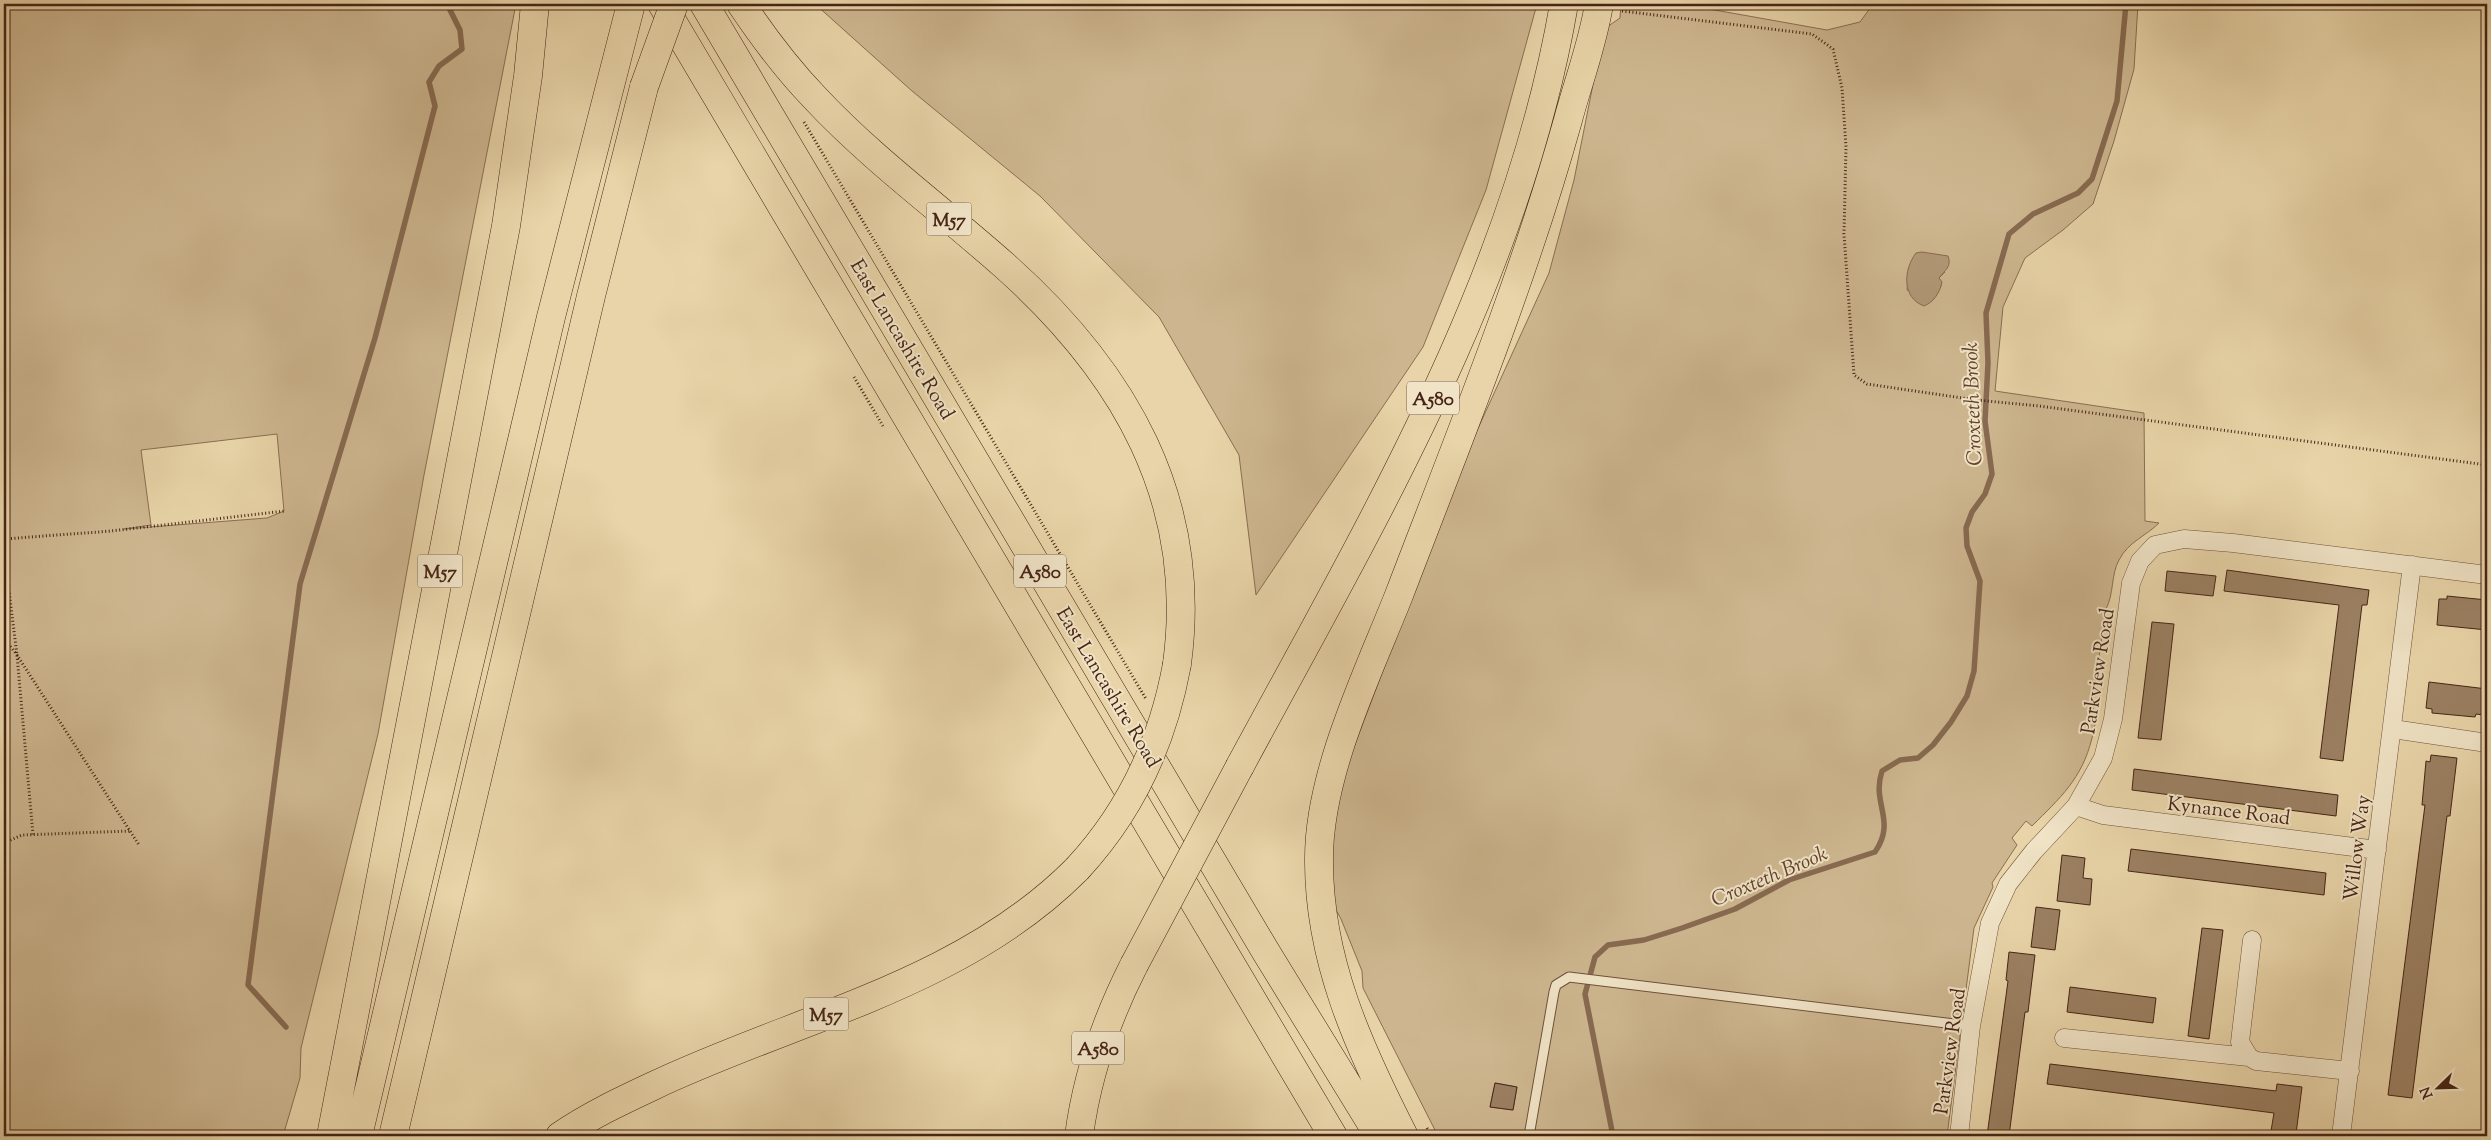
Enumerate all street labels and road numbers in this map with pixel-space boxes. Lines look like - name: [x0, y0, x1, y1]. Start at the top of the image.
- road number: M57: [926, 202, 972, 235]
- street label: East Lancashire Road: [841, 255, 960, 426]
- road number: A580: [1407, 382, 1459, 414]
- road number: M57: [418, 554, 462, 588]
- road number: A580: [1014, 554, 1066, 588]
- street label: East Lancashire Road: [1047, 603, 1166, 774]
- street label: Parkview Road: [2075, 606, 2124, 736]
- street label: Kynance Road: [2166, 791, 2292, 834]
- street label: Willow Way: [2338, 793, 2379, 903]
- street label: Parkview Road: [1928, 986, 1975, 1116]
- road number: M57: [804, 998, 848, 1030]
- road number: A580: [1072, 1032, 1124, 1064]

